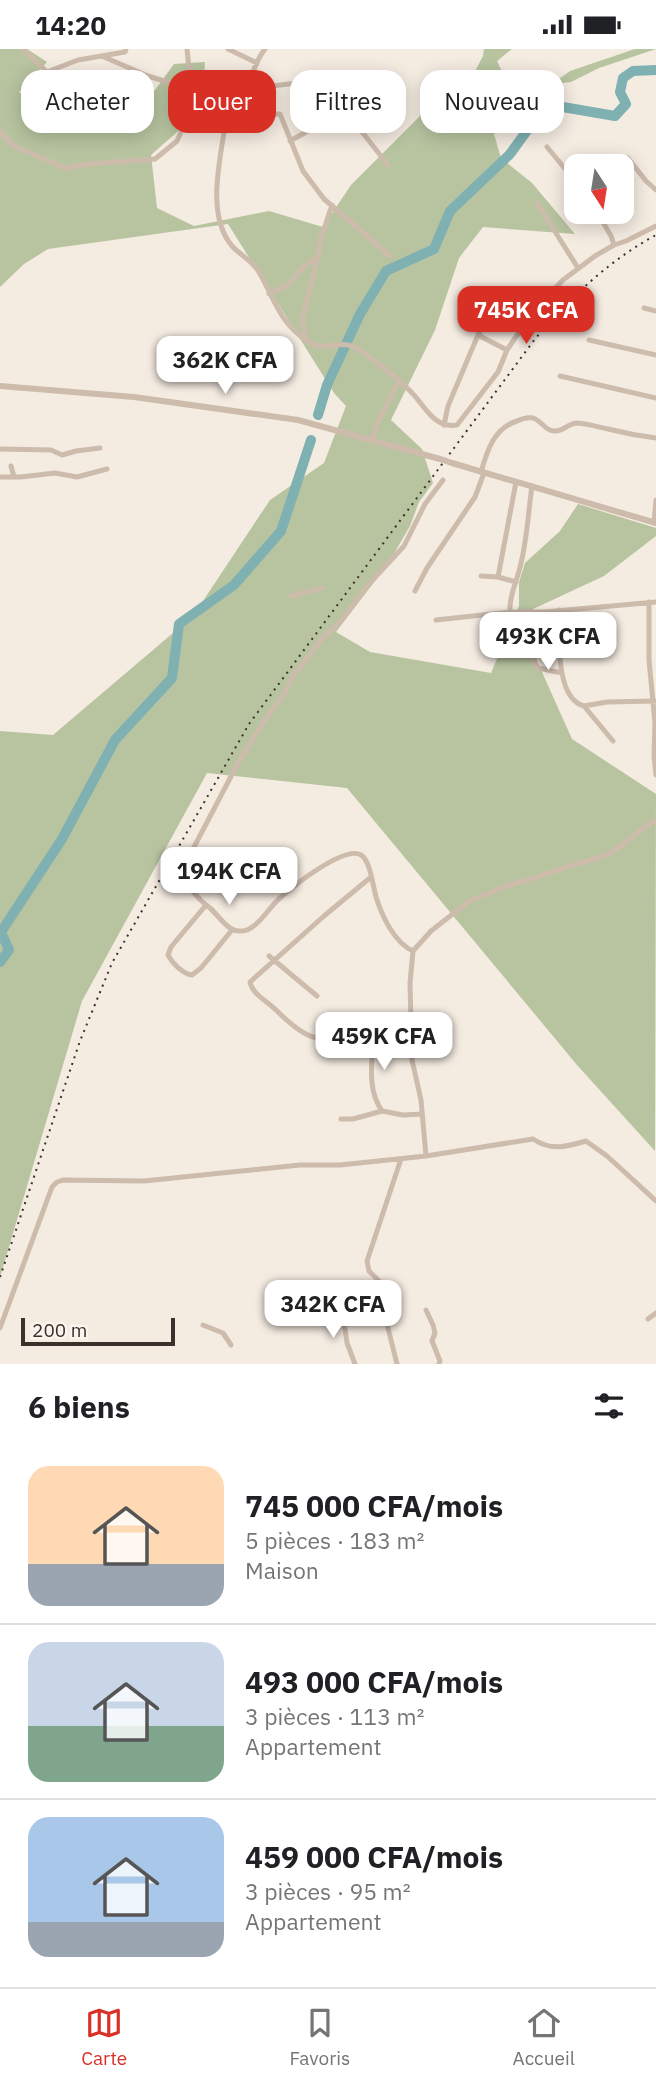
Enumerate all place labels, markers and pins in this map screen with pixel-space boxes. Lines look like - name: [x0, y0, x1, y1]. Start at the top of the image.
- pin: 745K CFA: [454, 287, 598, 346]
- pin: 362K CFA: [153, 337, 297, 396]
- pin: 493K CFA: [476, 613, 620, 672]
- pin: 194K CFA: [157, 847, 301, 907]
- pin: 459K CFA: [312, 1013, 456, 1072]
- pin: 342K CFA: [261, 1281, 405, 1340]

